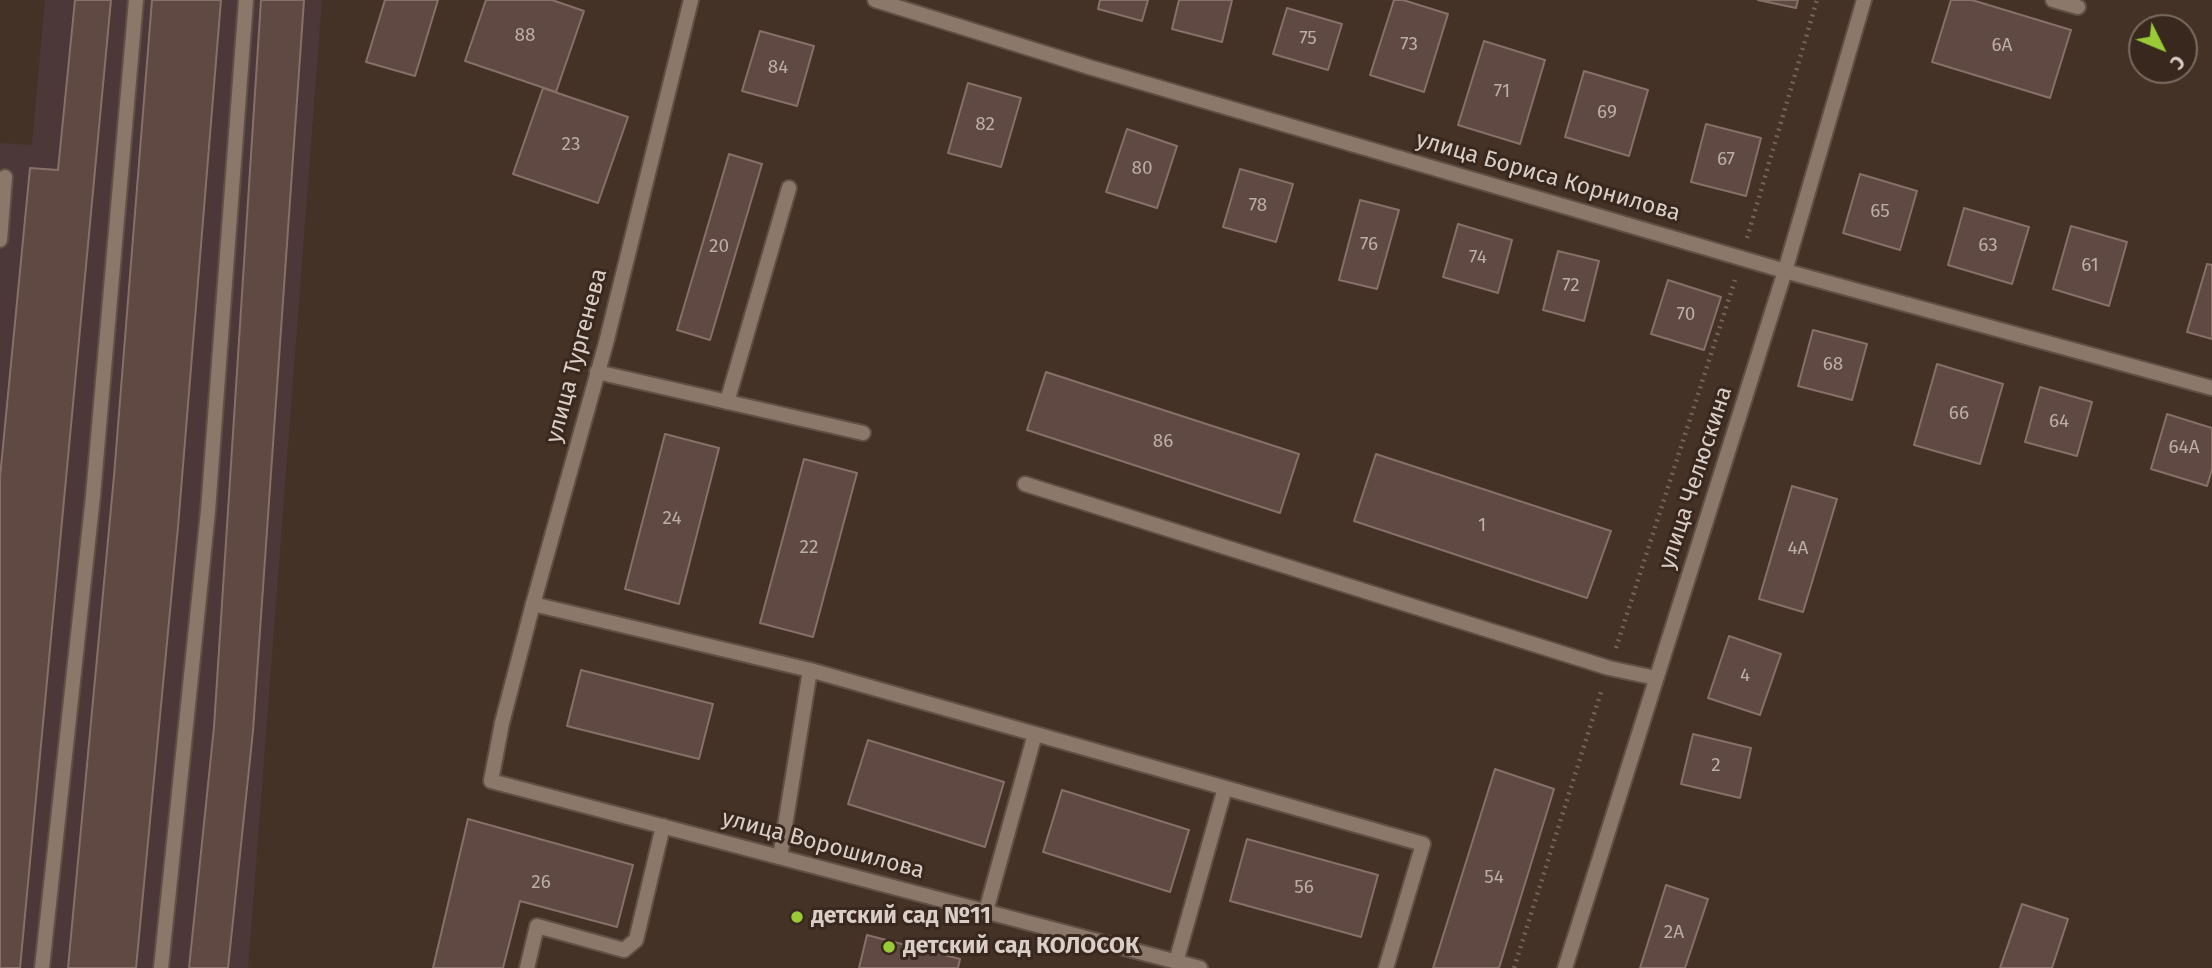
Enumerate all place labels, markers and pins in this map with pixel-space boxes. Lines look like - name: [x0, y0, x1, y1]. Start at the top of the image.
- place label: детский сад №11: [811, 903, 991, 931]
- marker: детский сад №11: [789, 909, 805, 925]
- place label: детский сад КОЛОСОК: [903, 933, 1139, 961]
- marker: детский сад КОЛОСОК: [881, 939, 897, 955]

